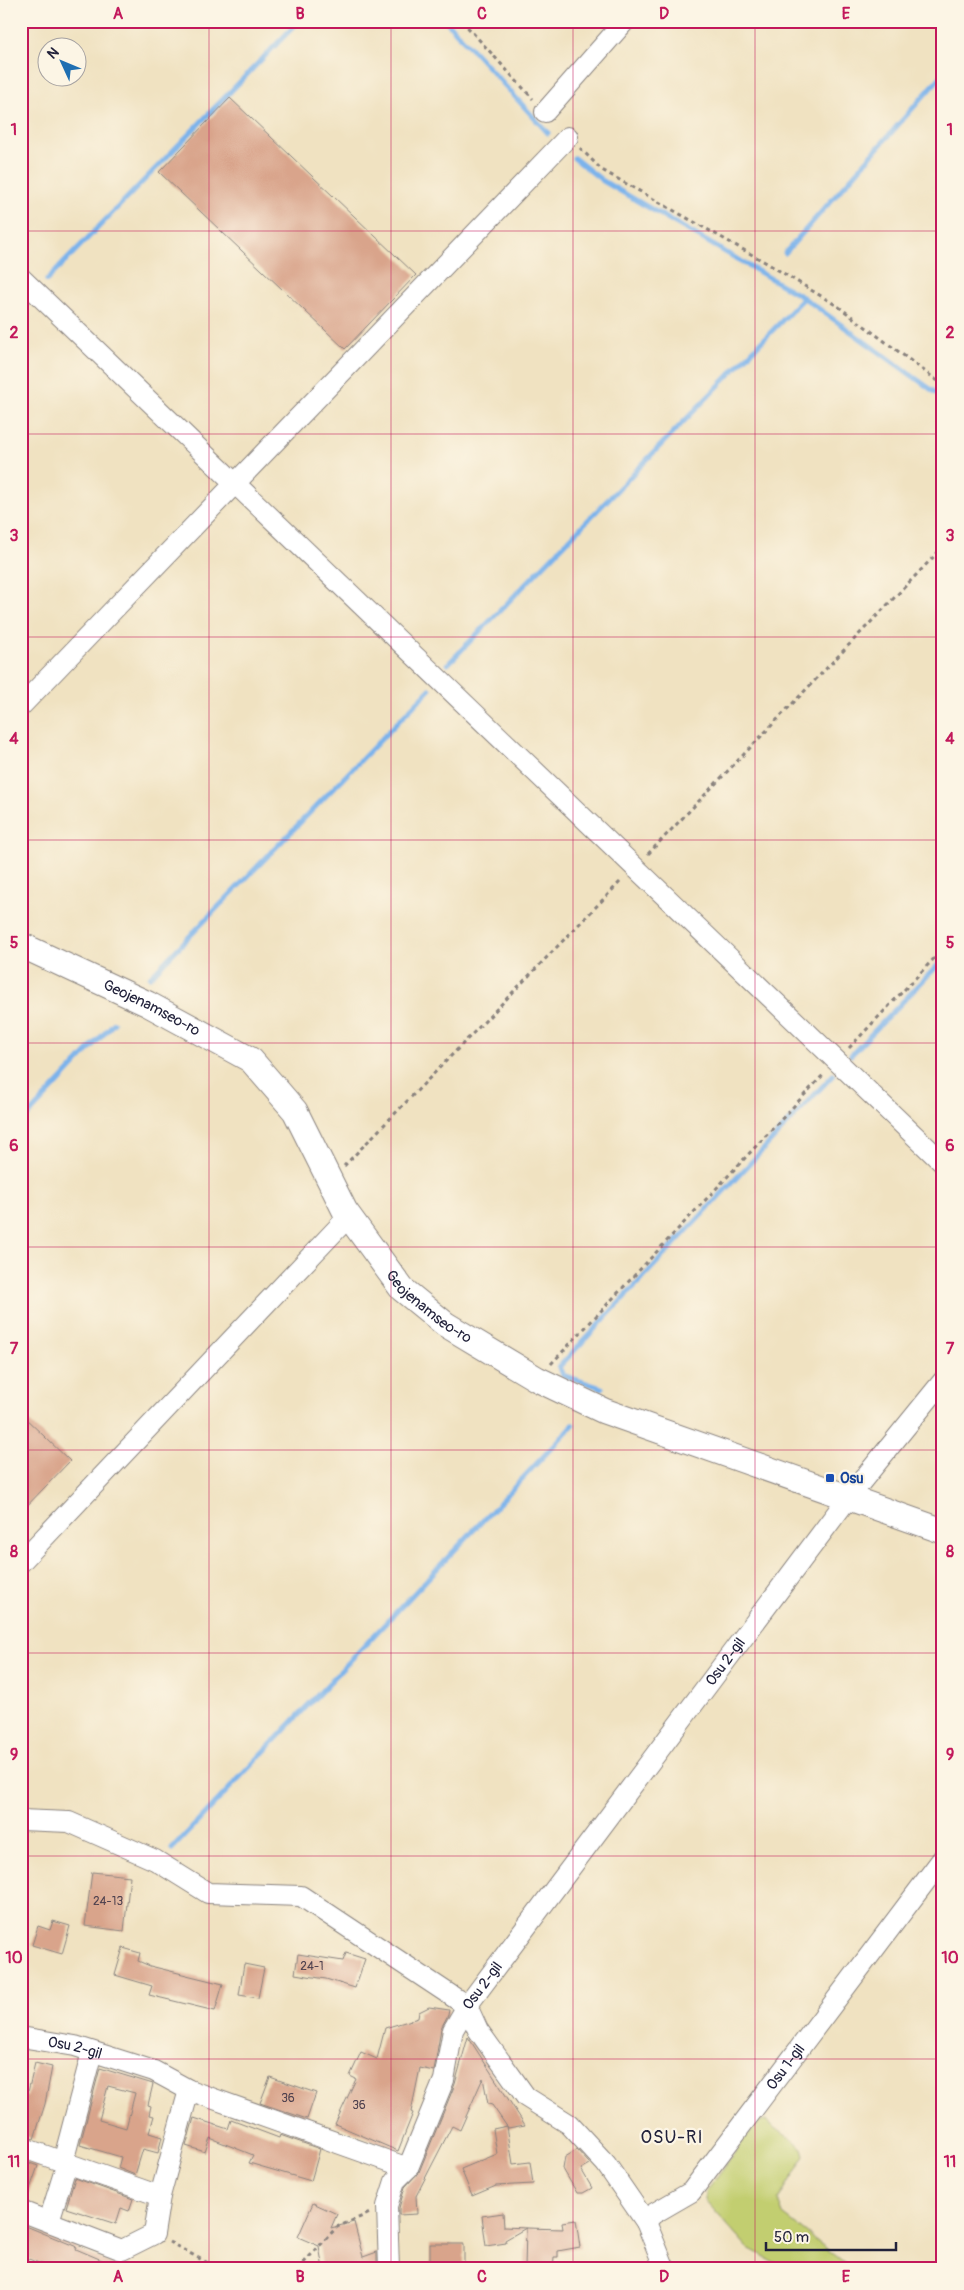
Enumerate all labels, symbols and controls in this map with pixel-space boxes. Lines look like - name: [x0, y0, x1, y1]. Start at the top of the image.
- text: A: [113, 4, 124, 24]
- text: B: [295, 4, 305, 24]
- text: C: [477, 4, 487, 24]
- text: D: [659, 4, 669, 24]
- text: E: [842, 4, 851, 24]
- north arrow: [38, 38, 88, 88]
- text: N: [44, 44, 62, 63]
- text: 1: [11, 120, 17, 140]
- text: 1: [947, 120, 953, 140]
- text: 2: [10, 323, 19, 343]
- text: 2: [946, 323, 955, 343]
- text: 3: [10, 526, 19, 546]
- text: 3: [946, 526, 955, 546]
- text: 4: [9, 729, 19, 749]
- text: 4: [945, 729, 955, 749]
- text: 5: [10, 933, 19, 953]
- text: 5: [946, 933, 955, 953]
- street label: Geojenamseo-ro: [100, 976, 203, 1041]
- text: 6: [9, 1136, 19, 1156]
- text: 6: [945, 1136, 955, 1156]
- street label: Geojenamseo-ro: [381, 1267, 475, 1348]
- text: 7: [10, 1339, 19, 1359]
- text: 7: [946, 1339, 955, 1359]
- place label: Osu: [840, 1469, 864, 1488]
- marker: Osu: [824, 1472, 836, 1484]
- text: 8: [10, 1542, 18, 1562]
- text: 8: [946, 1542, 954, 1562]
- street label: Osu 2-gil: [701, 1634, 750, 1690]
- text: 9: [10, 1745, 18, 1765]
- text: 9: [946, 1745, 954, 1765]
- house number: 24-13: [93, 1894, 123, 1909]
- text: 10: [5, 1948, 23, 1968]
- text: 10: [941, 1948, 959, 1968]
- street label: Osu 2-gil: [458, 1958, 507, 2014]
- house number: 24-1: [300, 1959, 324, 1974]
- street label: Osu 2-gil: [46, 2033, 104, 2064]
- street label: Osu 1-gil: [762, 2040, 809, 2094]
- house number: 36: [281, 2091, 295, 2106]
- house number: 36: [352, 2098, 366, 2113]
- district label: OSU-RI: [640, 2126, 704, 2149]
- text: 11: [8, 2152, 20, 2172]
- text: 11: [944, 2152, 956, 2172]
- scale bar: [766, 2220, 896, 2252]
- text: 50 m: [774, 2228, 809, 2247]
- text: A: [113, 2267, 124, 2287]
- text: B: [295, 2267, 305, 2287]
- text: C: [477, 2267, 487, 2287]
- text: D: [659, 2267, 669, 2287]
- text: E: [842, 2267, 851, 2287]

